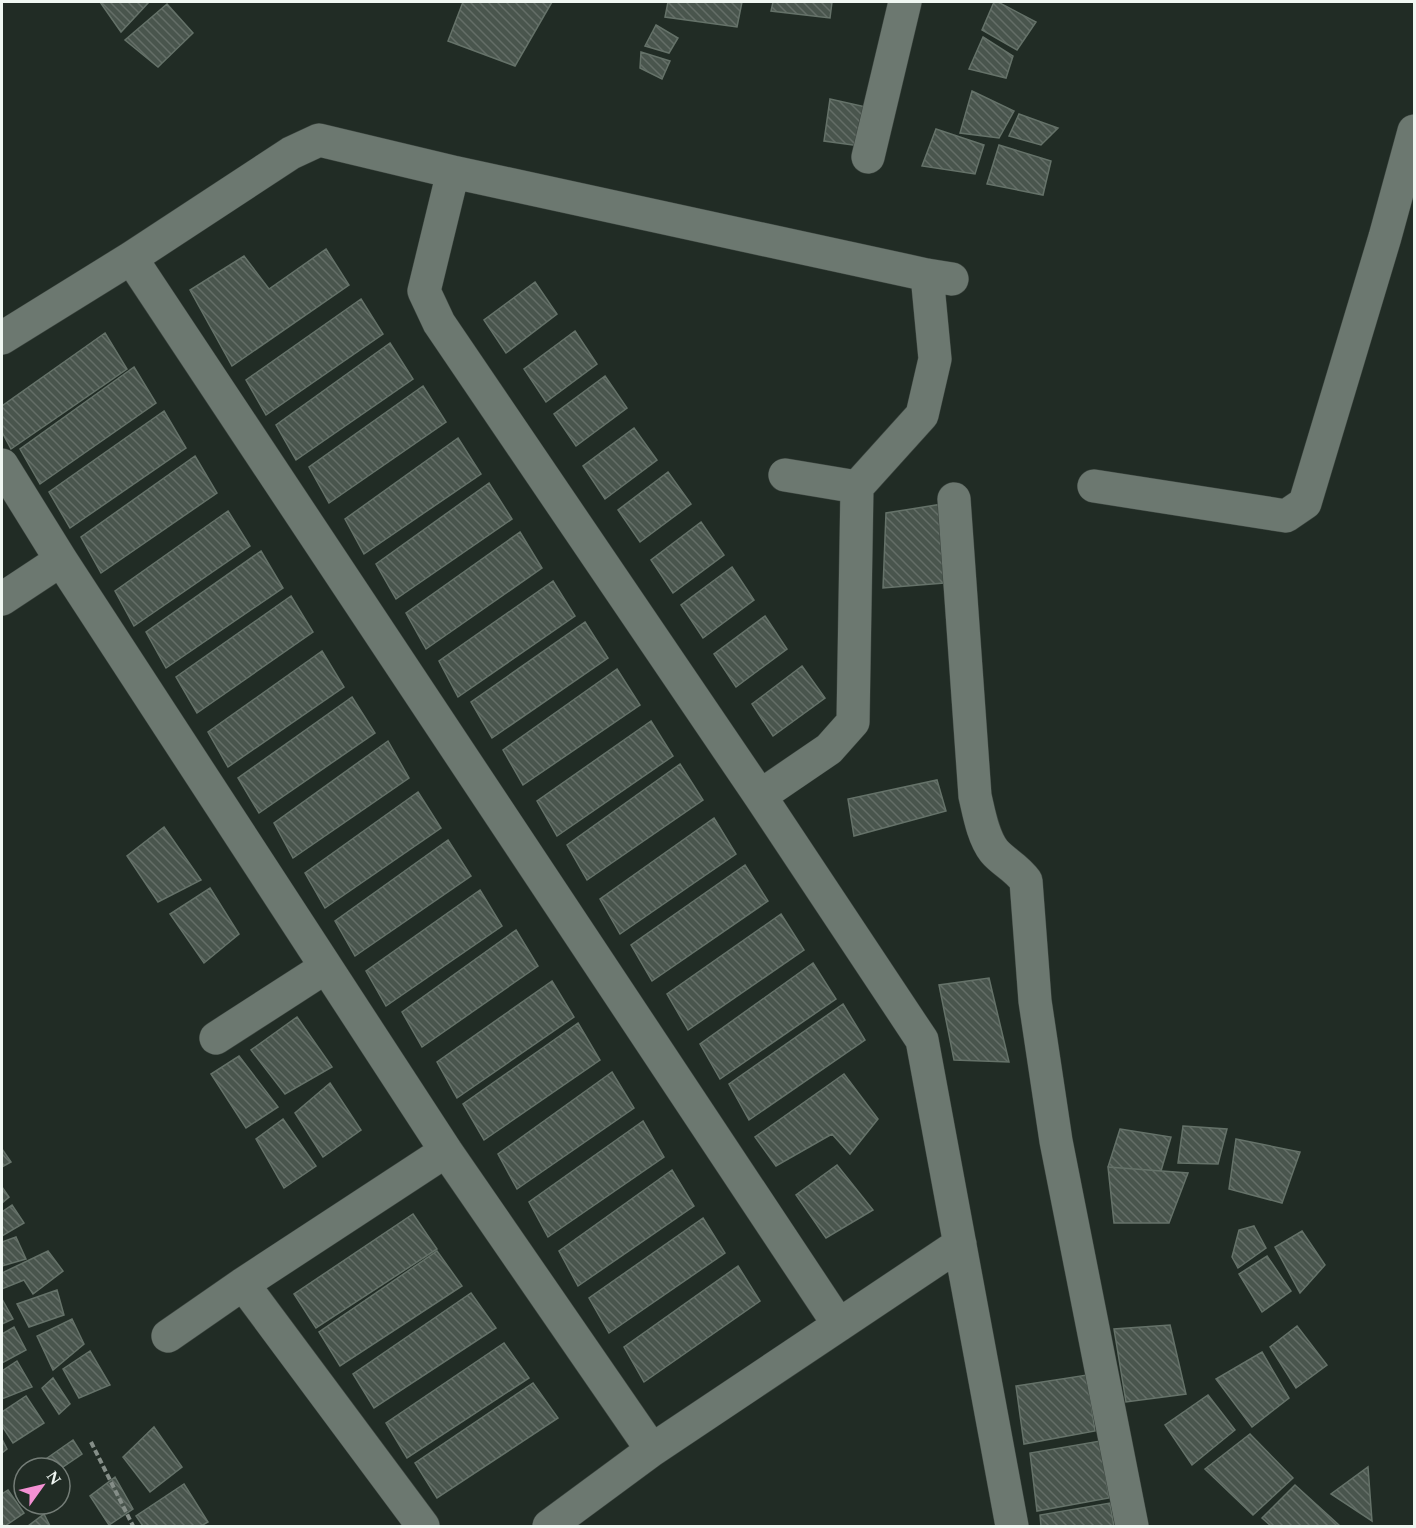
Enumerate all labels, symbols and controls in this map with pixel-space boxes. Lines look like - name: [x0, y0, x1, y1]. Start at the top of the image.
- north arrow: [12, 1456, 72, 1516]
- text: N: [40, 1466, 67, 1490]

